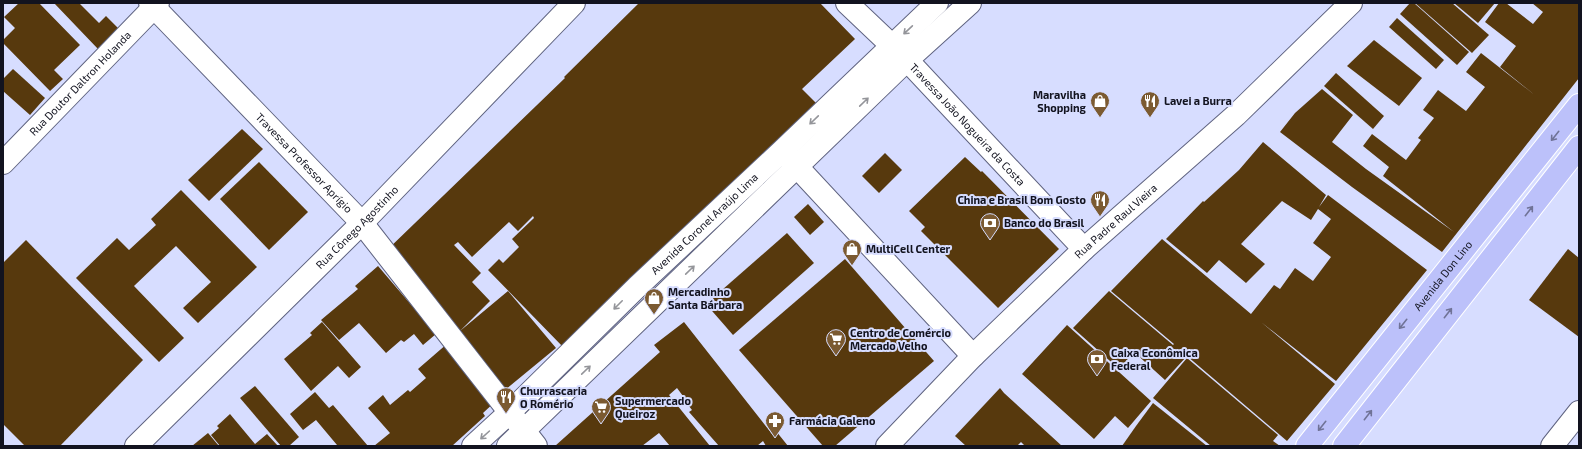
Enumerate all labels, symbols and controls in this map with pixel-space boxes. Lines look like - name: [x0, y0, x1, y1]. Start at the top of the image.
- one-way arrow: [903, 25, 913, 34]
- street label: Rua Doutor Daltron Holanda: [26, 28, 133, 138]
- street label: Travessa João Nogueira da Costa: [907, 60, 1028, 188]
- place label: Maravilha Shopping: [1033, 88, 1087, 114]
- shop icon: Maravilha Shopping: [1089, 90, 1111, 118]
- restaurant icon: Lavei a Burra: [1139, 90, 1161, 118]
- place label: Lavei a Burra: [1164, 94, 1232, 107]
- one-way arrow: [859, 97, 869, 107]
- street label: Travessa Professor Aprígio: [253, 110, 355, 215]
- one-way arrow: [809, 115, 819, 125]
- one-way arrow: [1550, 130, 1559, 141]
- street label: Avenida Coronel Araújo Lima: [648, 170, 760, 277]
- street label: Rua Padre Raul Vieira: [1071, 181, 1159, 261]
- street label: Rua Cônego Agostinho: [313, 183, 401, 271]
- restaurant icon: China e Brasil Bom Gosto: [1089, 189, 1111, 217]
- place label: China e Brasil Bom Gosto: [957, 193, 1087, 206]
- one-way arrow: [1524, 205, 1533, 216]
- bank icon: Banco do Brasil: [979, 212, 1001, 240]
- place label: Banco do Brasil: [1004, 216, 1085, 229]
- shop icon: MultiCell Center: [841, 238, 863, 266]
- street label: Avenida Don Lino: [1411, 238, 1474, 313]
- place label: MultiCell Center: [866, 242, 951, 255]
- one-way arrow: [685, 265, 695, 275]
- place label: Mercadinho Santa Bárbara: [668, 285, 742, 311]
- shop icon: Mercadinho Santa Bárbara: [643, 287, 665, 315]
- one-way arrow: [613, 301, 623, 310]
- one-way arrow: [1444, 307, 1452, 318]
- one-way arrow: [1399, 319, 1408, 330]
- place label: Centro de Comércio Mercado Velho: [850, 326, 952, 352]
- supermarket icon: Centro de Comércio Mercado Velho: [825, 328, 847, 356]
- place label: Caixa Econômica Federal: [1111, 346, 1198, 372]
- bank icon: Caixa Econômica Federal: [1086, 348, 1108, 376]
- one-way arrow: [581, 365, 591, 375]
- place label: Churrascaria O Romério: [520, 384, 587, 410]
- restaurant icon: Churrascaria O Romério: [495, 386, 517, 414]
- place label: Supermercado Queiroz: [615, 394, 691, 421]
- supermarket icon: Supermercado Queiroz: [590, 396, 612, 424]
- pharmacy icon: Farmácia Galeno: [764, 410, 786, 438]
- one-way arrow: [1364, 410, 1372, 421]
- place label: Farmácia Galeno: [789, 414, 876, 427]
- one-way arrow: [1318, 421, 1327, 432]
- one-way arrow: [480, 430, 490, 440]

